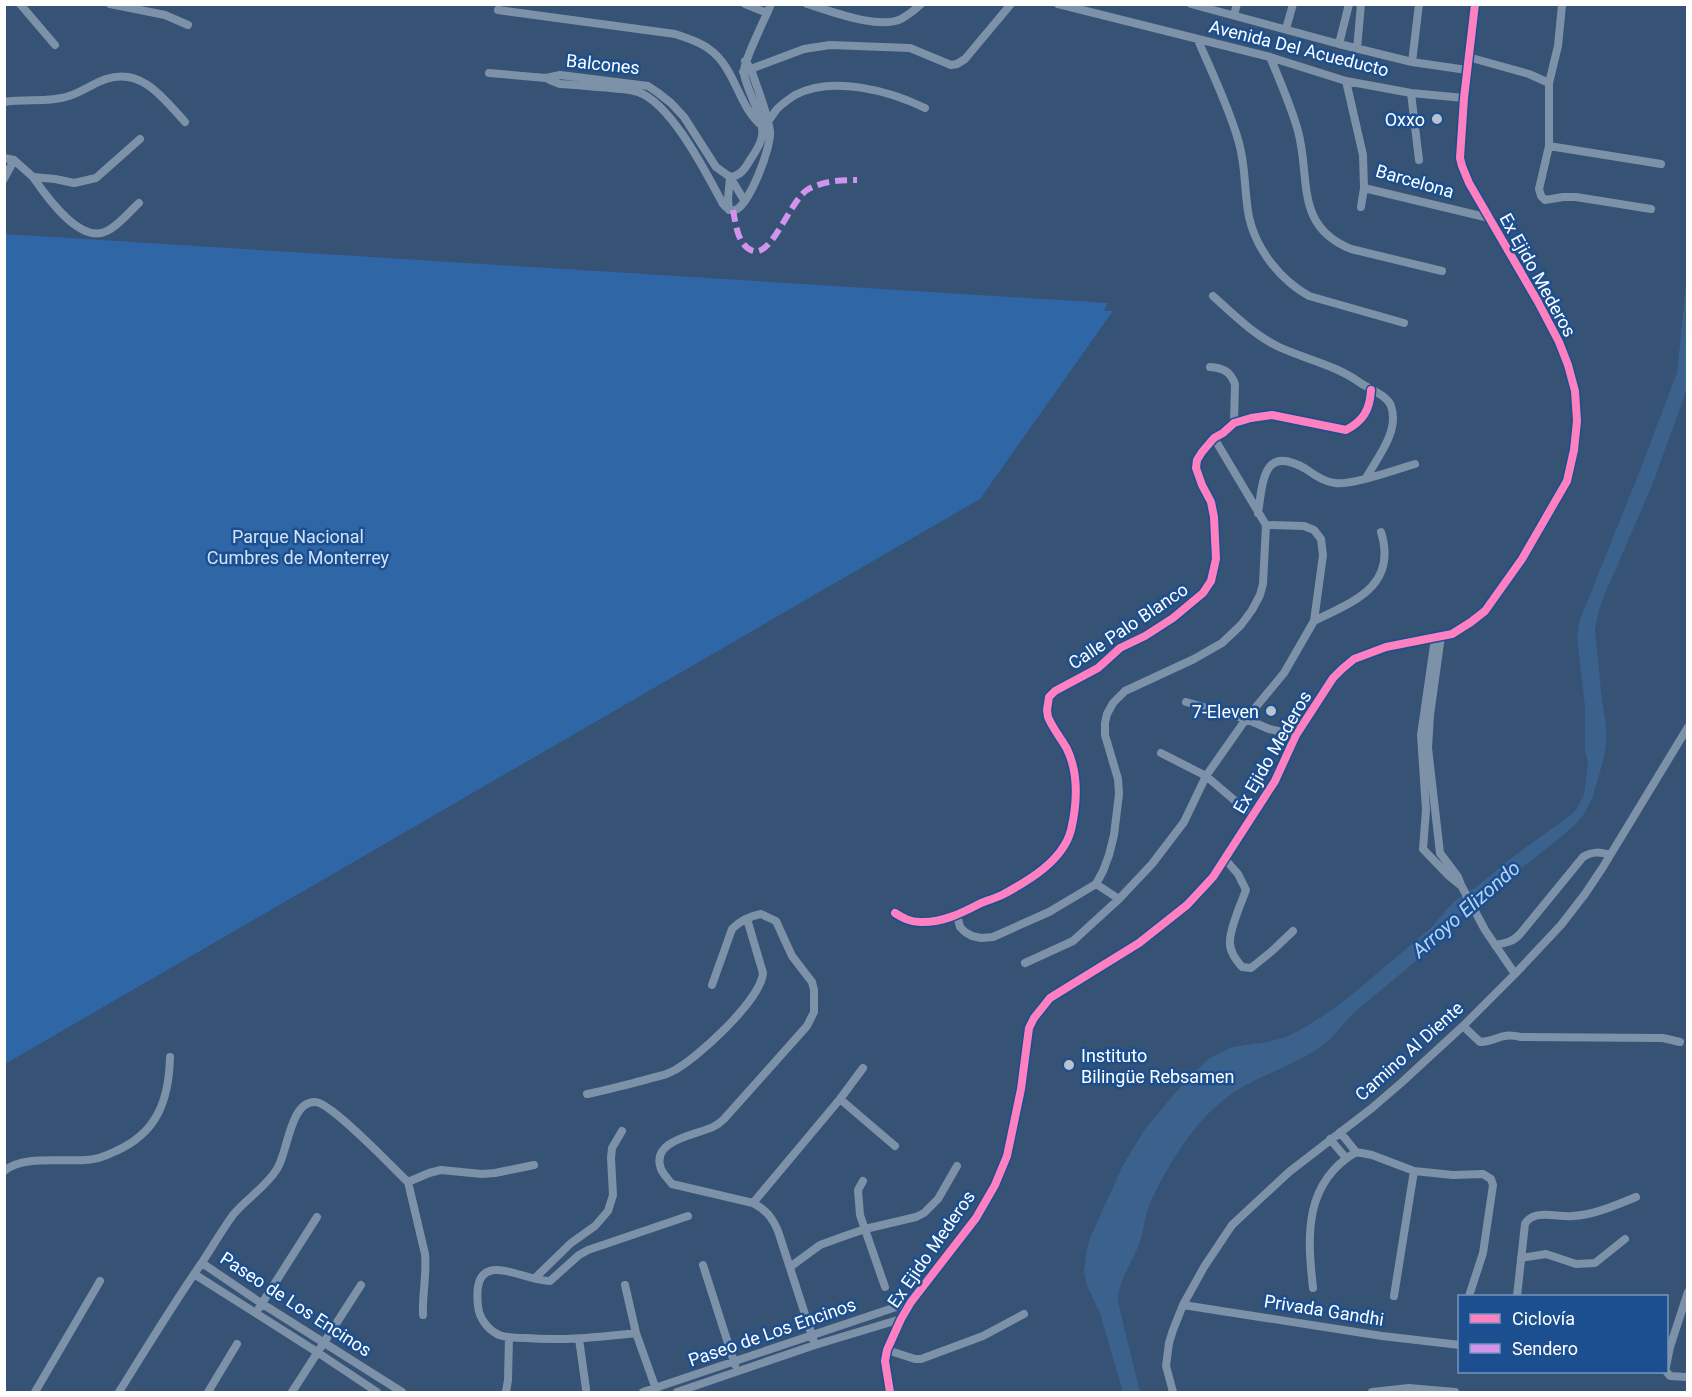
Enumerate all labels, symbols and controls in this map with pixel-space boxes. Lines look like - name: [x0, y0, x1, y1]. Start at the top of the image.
- street label: Avenida Del Acueducto: [1207, 15, 1391, 81]
- street label: Balcones: [565, 50, 641, 78]
- place label: Oxxo: [1385, 109, 1425, 130]
- marker: Oxxo: [1430, 112, 1444, 126]
- street label: Barcelona: [1374, 160, 1456, 202]
- street label: Ex Ejido Mederos: [1495, 210, 1581, 340]
- park label: Parque Nacional Cumbres de Monterrey: [207, 526, 390, 568]
- street label: Calle Palo Blanco: [1064, 578, 1192, 674]
- street label: Ex Ejido Mederos: [1228, 687, 1316, 817]
- place label: 7-Eleven: [1192, 701, 1259, 722]
- marker: 7-Eleven: [1264, 704, 1278, 718]
- water label: Arroyo Elizondo: [1406, 856, 1525, 963]
- street label: Camino Al Diente: [1351, 997, 1467, 1105]
- place label: Instituto Bilingüe Rebsamen: [1081, 1045, 1234, 1087]
- marker: Instituto Bilingüe Rebsamen: [1062, 1058, 1076, 1072]
- street label: Ex Ejido Mederos: [883, 1187, 979, 1311]
- street label: Paseo de Los Encinos: [216, 1247, 376, 1361]
- street label: Privada Gandhi: [1263, 1290, 1385, 1330]
- street label: Paseo de Los Encinos: [685, 1293, 859, 1371]
- legend: [1458, 1295, 1668, 1373]
- text: Ciclovía: [1512, 1308, 1575, 1329]
- text: Sendero: [1512, 1338, 1578, 1359]

